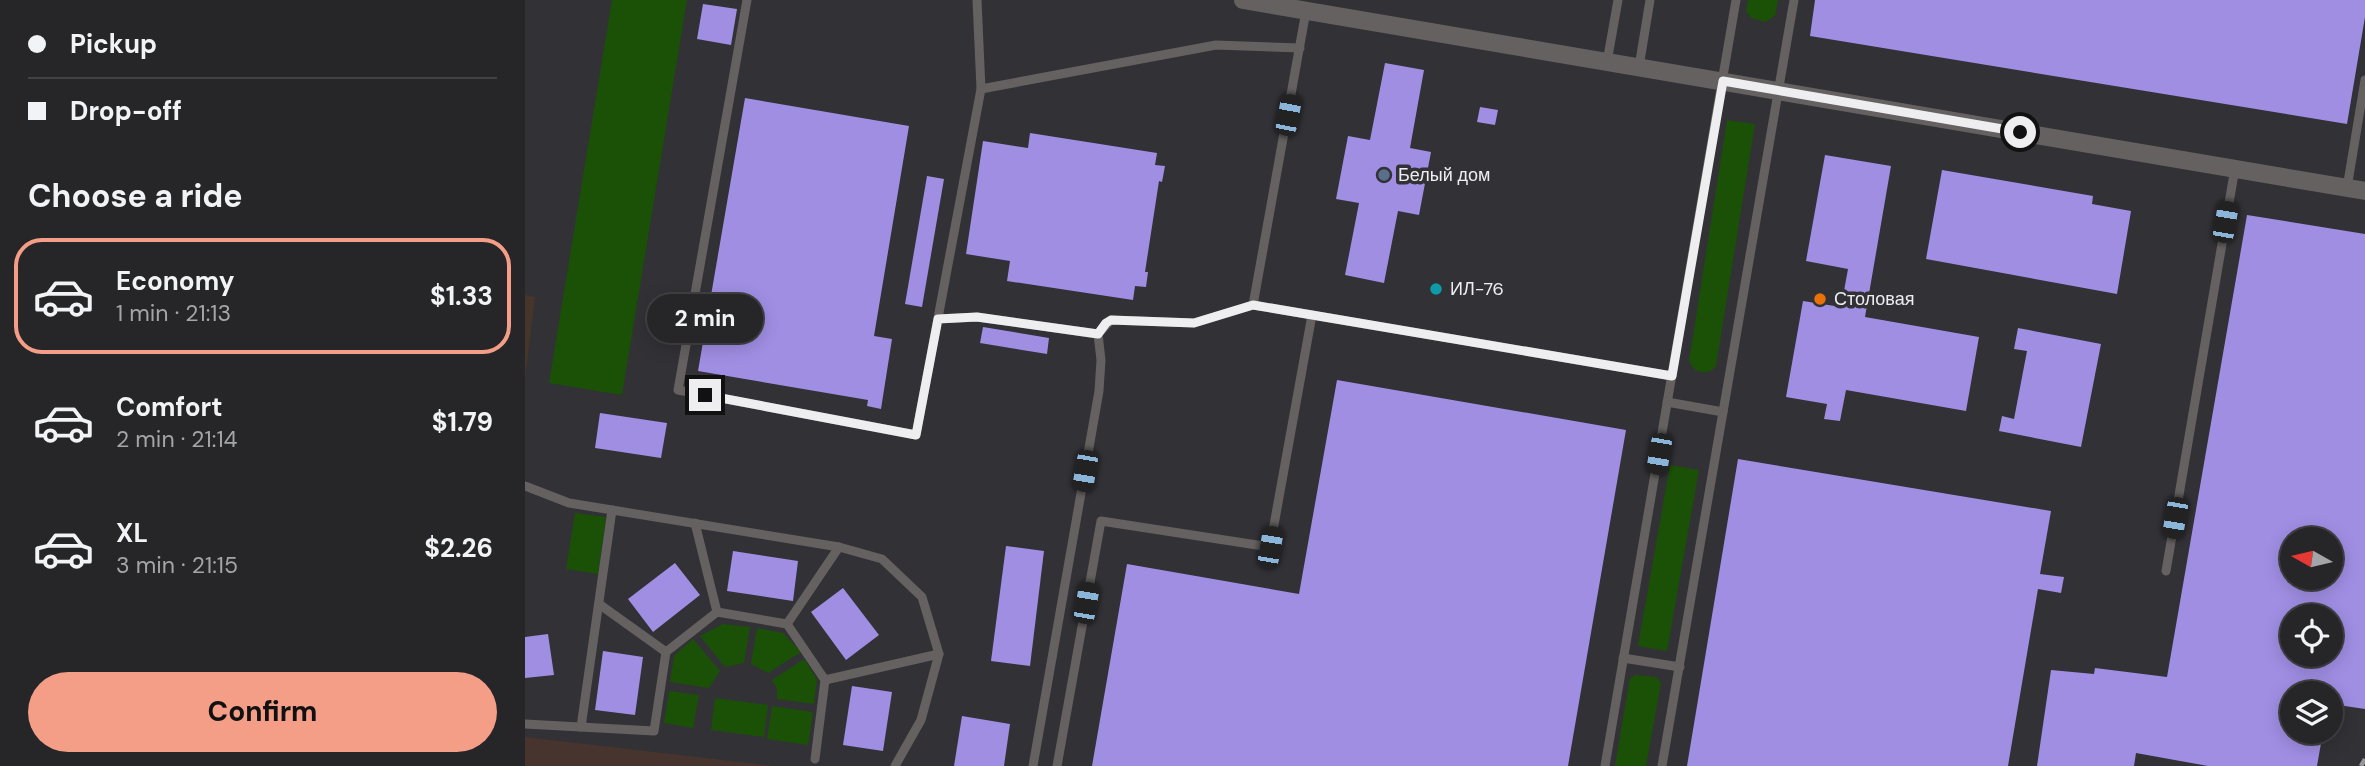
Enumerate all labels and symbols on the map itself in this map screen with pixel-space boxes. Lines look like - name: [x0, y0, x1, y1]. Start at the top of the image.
- car: [1274, 92, 1303, 138]
- route start: [2004, 116, 2036, 148]
- place label: Белый дом: [1398, 163, 1490, 187]
- marker: Белый дом: [1376, 167, 1392, 183]
- car: [2212, 199, 2239, 245]
- place label: ИЛ-76: [1450, 277, 1504, 301]
- marker: ИЛ-76: [1428, 281, 1444, 297]
- place label: Столовая: [1834, 287, 1915, 311]
- marker: Столовая: [1812, 291, 1828, 307]
- callout: 2 min: [647, 294, 763, 342]
- route end: [689, 379, 721, 411]
- car: [1646, 431, 1673, 477]
- car: [1072, 448, 1099, 494]
- car: [2162, 495, 2189, 541]
- car: [1257, 524, 1284, 570]
- north arrow: [2280, 527, 2343, 590]
- car: [1073, 580, 1100, 626]

